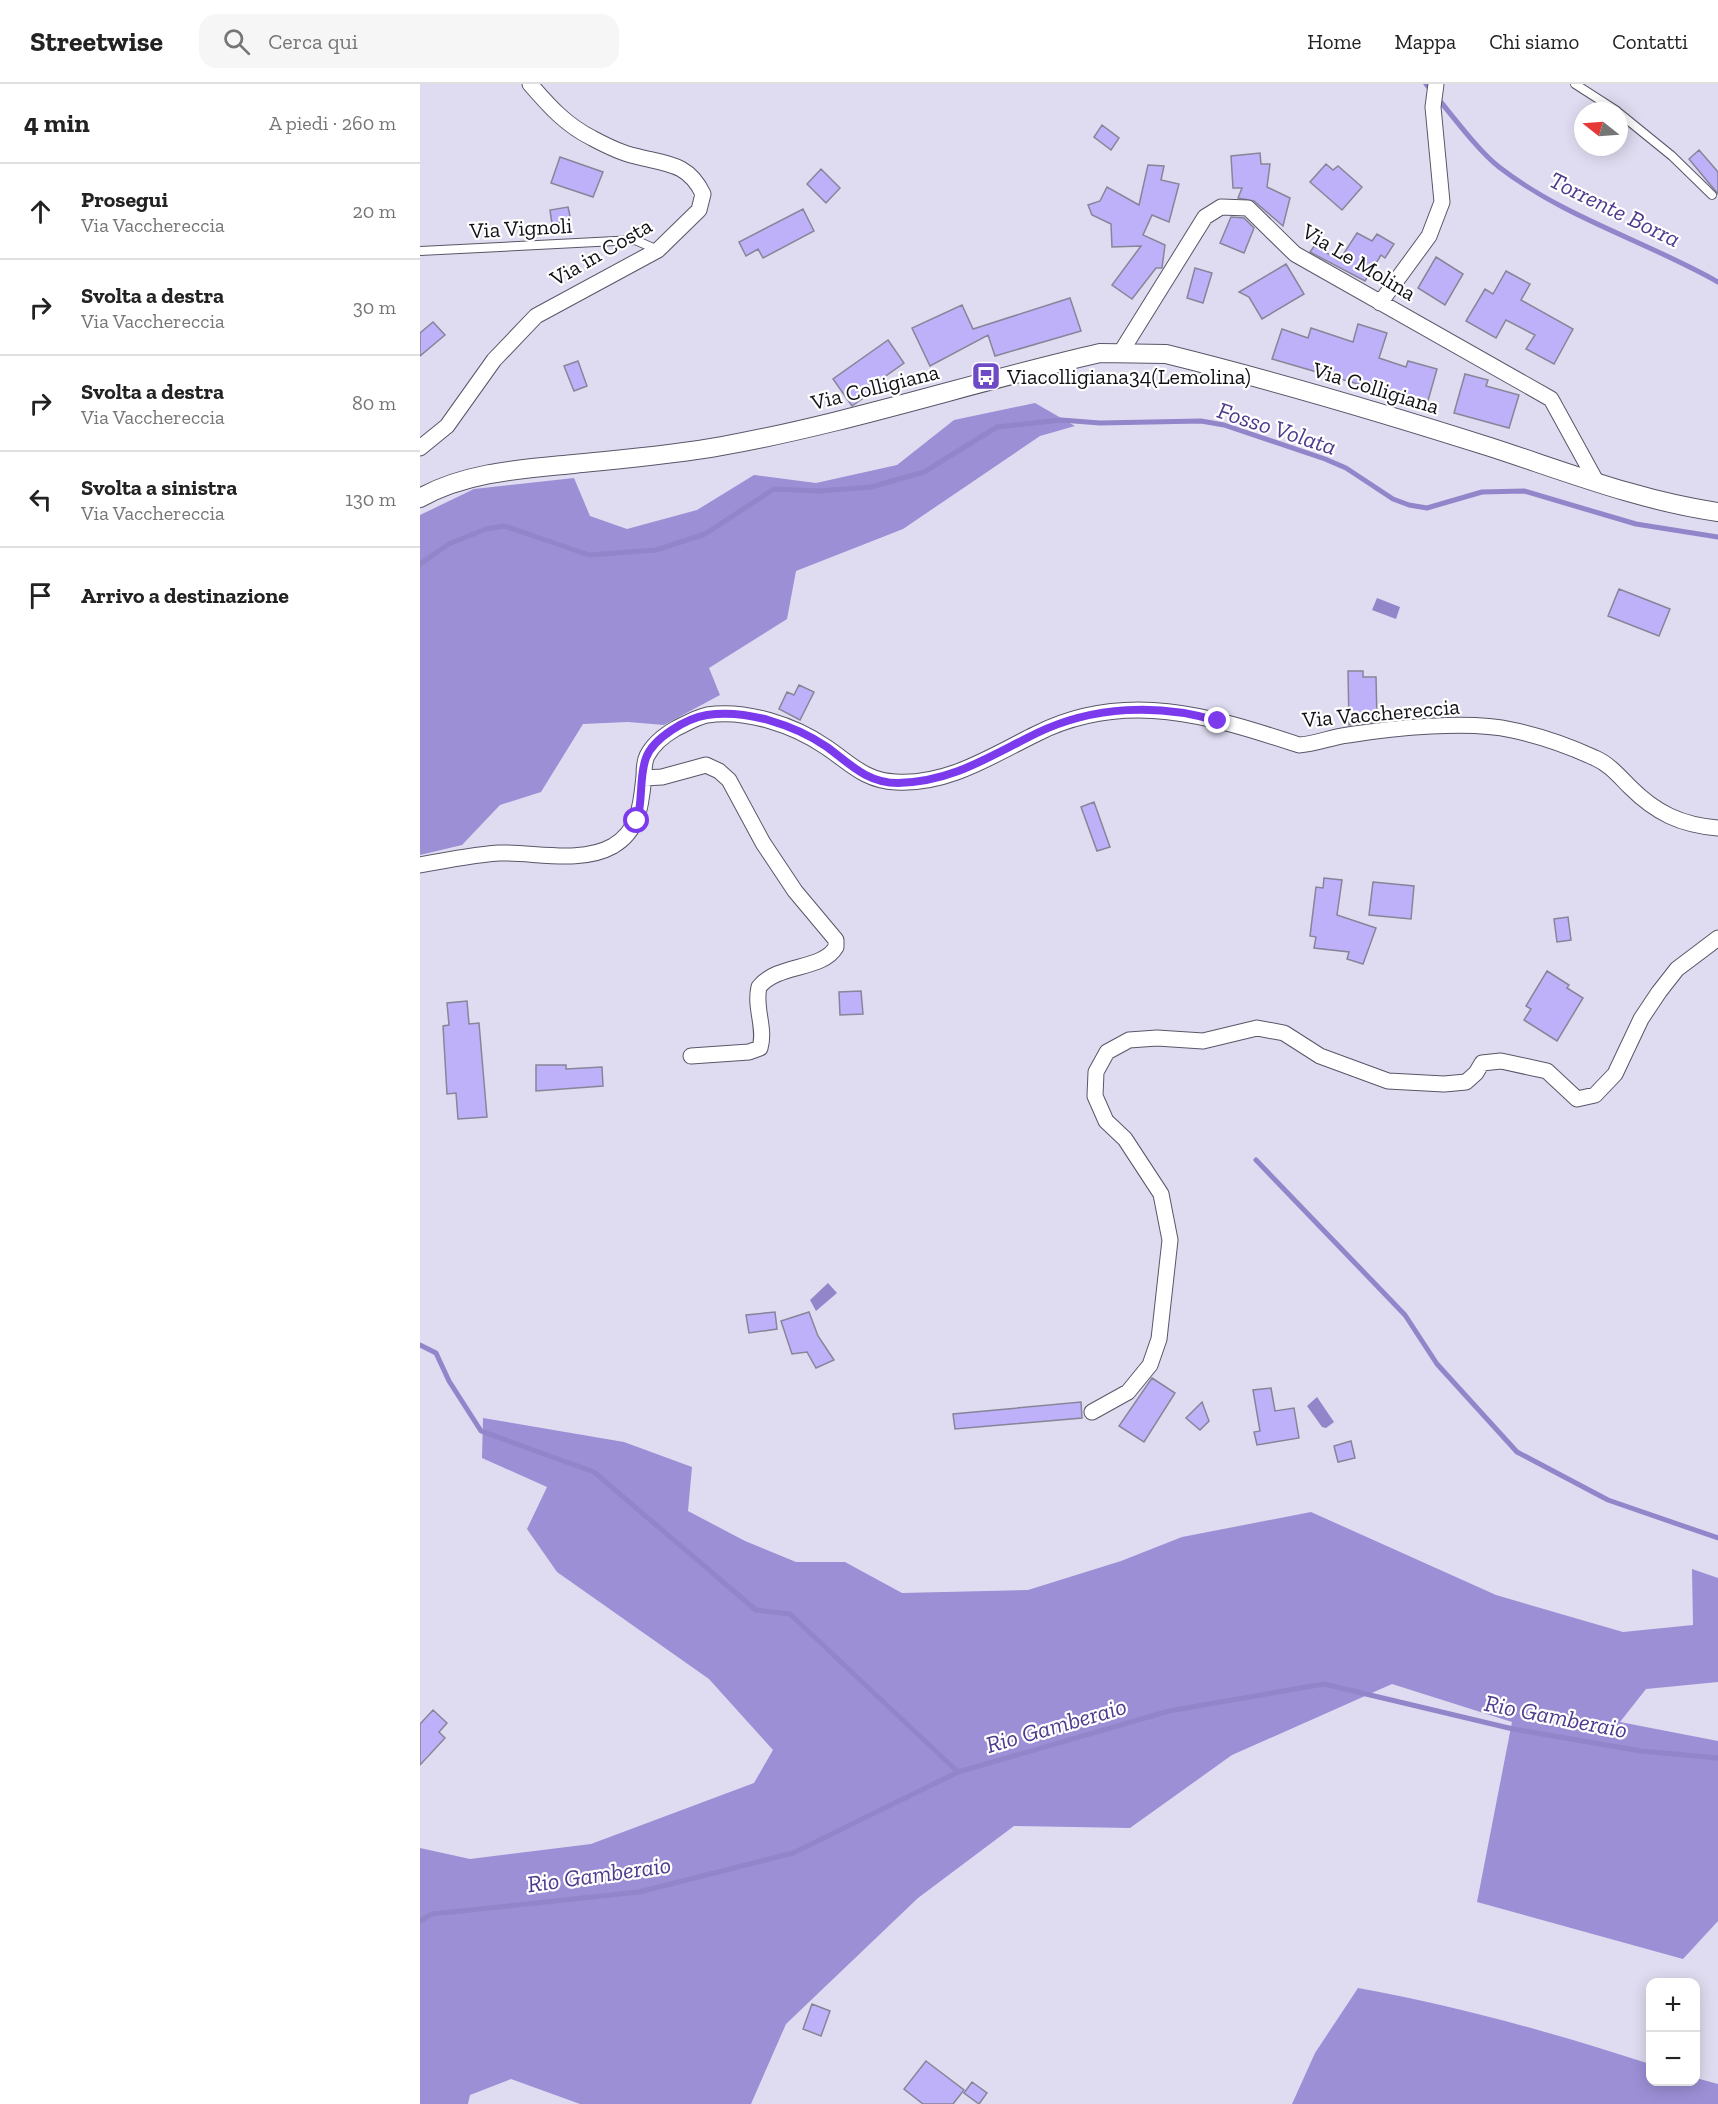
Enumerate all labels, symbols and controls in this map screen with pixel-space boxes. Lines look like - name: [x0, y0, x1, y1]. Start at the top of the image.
- search box: [199, 14, 619, 68]
- text: Streetwise: [30, 25, 163, 58]
- icon: search: [220, 25, 253, 58]
- text: Cerca qui: [268, 28, 358, 55]
- text: Home: [1307, 29, 1361, 54]
- text: Mappa: [1394, 29, 1456, 54]
- text: Chi siamo: [1489, 29, 1579, 54]
- text: Contatti: [1612, 29, 1688, 54]
- north arrow: [1574, 102, 1628, 156]
- text: 4 min: [24, 107, 90, 139]
- text: A piedi · 260 m: [269, 111, 396, 135]
- water label: Torrente Borra: [1545, 165, 1685, 253]
- text: Prosegui: [81, 186, 168, 213]
- icon: ahead: [24, 195, 57, 228]
- text: 20 m: [352, 199, 396, 223]
- street label: Via Vignoli: [468, 212, 573, 244]
- street label: Via in Costa: [544, 212, 657, 293]
- text: Via Vacchereccia: [81, 213, 225, 237]
- street label: Via Le Molina: [1296, 217, 1421, 307]
- text: Svolta a destra: [81, 282, 224, 309]
- icon: right: [24, 291, 57, 324]
- text: 30 m: [353, 295, 396, 319]
- text: Via Vacchereccia: [81, 309, 225, 333]
- street label: Via Colligiana: [1308, 356, 1443, 420]
- street label: Via Colligiana: [807, 358, 942, 416]
- bus stop icon: Viacolligiana34(Lemolina): [970, 360, 1002, 392]
- place label: Viacolligiana34(Lemolina): [1006, 363, 1251, 390]
- text: Svolta a destra: [81, 378, 224, 405]
- icon: right: [24, 387, 57, 420]
- text: 80 m: [352, 391, 396, 415]
- water label: Fosso Volata: [1214, 395, 1340, 461]
- text: Via Vacchereccia: [81, 405, 225, 429]
- text: Svolta a sinistra: [81, 474, 237, 501]
- icon: left: [24, 483, 57, 516]
- text: 130 m: [345, 487, 396, 511]
- text: Via Vacchereccia: [81, 501, 225, 525]
- icon: arrive: [24, 579, 57, 612]
- text: Arrivo a destinazione: [81, 582, 289, 609]
- street label: Via Vacchereccia: [1300, 693, 1461, 733]
- route end: [1204, 707, 1230, 733]
- route start: [623, 807, 649, 833]
- water label: Rio Gamberaio: [1482, 1688, 1630, 1744]
- water label: Rio Gamberaio: [982, 1691, 1130, 1759]
- water label: Rio Gamberaio: [525, 1850, 673, 1898]
- map controls: [1646, 1978, 1700, 2086]
- button: +: [1646, 1978, 1700, 2032]
- button: −: [1646, 2032, 1700, 2086]

